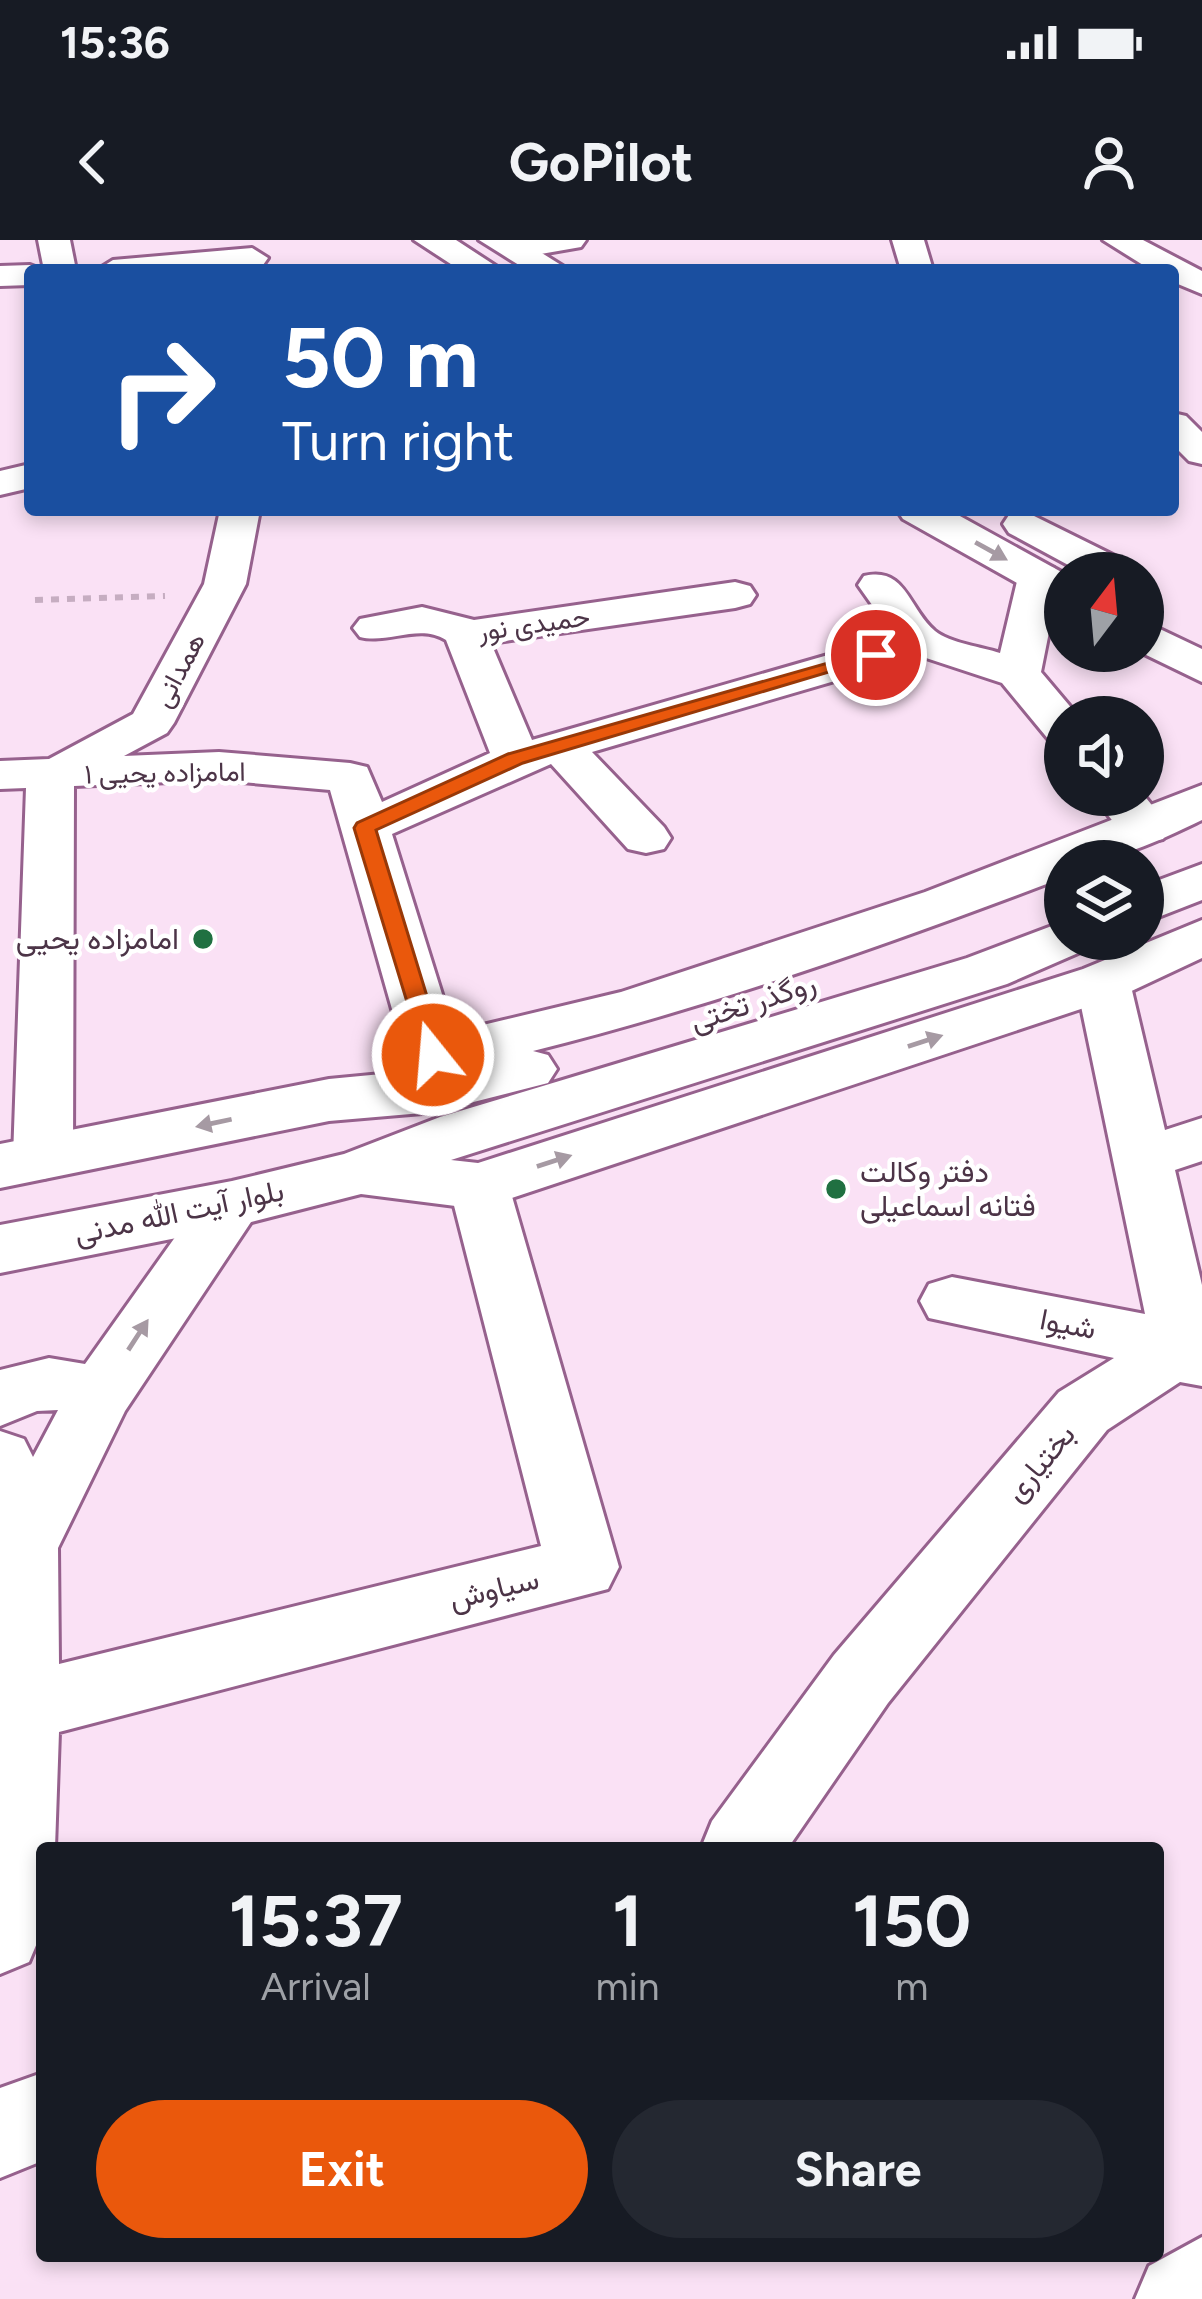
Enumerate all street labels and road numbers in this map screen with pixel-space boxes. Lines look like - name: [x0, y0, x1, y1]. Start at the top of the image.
- street label: حمیدی نور: [475, 599, 592, 649]
- street label: همدانی: [145, 627, 212, 713]
- street label: امامزاده یحیی ۱: [84, 755, 246, 791]
- street label: روگذر تختی: [685, 964, 820, 1039]
- street label: بلوار آیت الله مدنی: [71, 1171, 287, 1252]
- street label: شیوا: [1037, 1300, 1099, 1347]
- street label: بختیاری: [996, 1416, 1083, 1509]
- street label: سیاوش: [445, 1560, 543, 1617]

